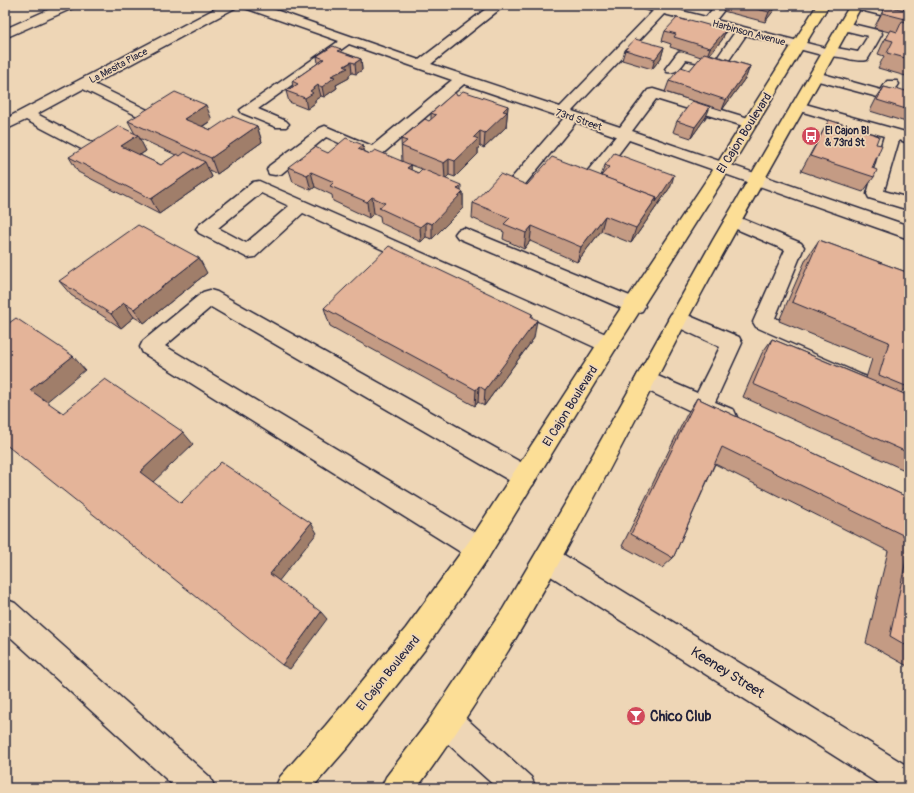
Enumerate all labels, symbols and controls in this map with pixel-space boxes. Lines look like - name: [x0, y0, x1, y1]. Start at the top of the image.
- street label: Harbinson Avenue: [711, 17, 787, 48]
- street label: La Mesita Place: [87, 45, 150, 86]
- street label: El Cajon Boulevard: [714, 90, 775, 176]
- street label: 73rd Street: [554, 106, 604, 134]
- bus stop icon: El Cajon Bl & 73rd St: [800, 125, 822, 147]
- place label: El Cajon Bl & 73rd St: [825, 125, 869, 149]
- street label: El Cajon Boulevard: [540, 363, 601, 449]
- street label: El Cajon Boulevard: [354, 633, 423, 714]
- street label: Keeney Street: [688, 643, 768, 702]
- bar icon: Chico Club: [625, 705, 647, 727]
- place label: Chico Club: [650, 708, 712, 725]

